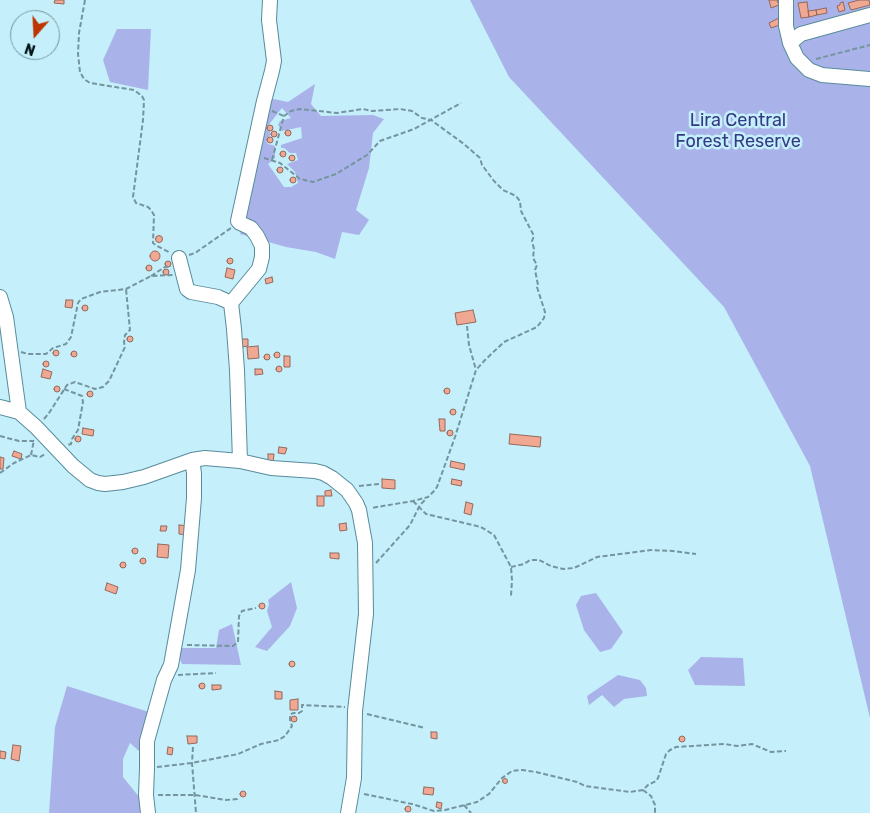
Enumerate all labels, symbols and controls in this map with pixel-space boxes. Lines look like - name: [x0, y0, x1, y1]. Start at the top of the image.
- north arrow: [10, 10, 60, 60]
- text: N: [23, 39, 38, 58]
- park label: Lira Central Forest Reserve: [675, 110, 801, 152]

